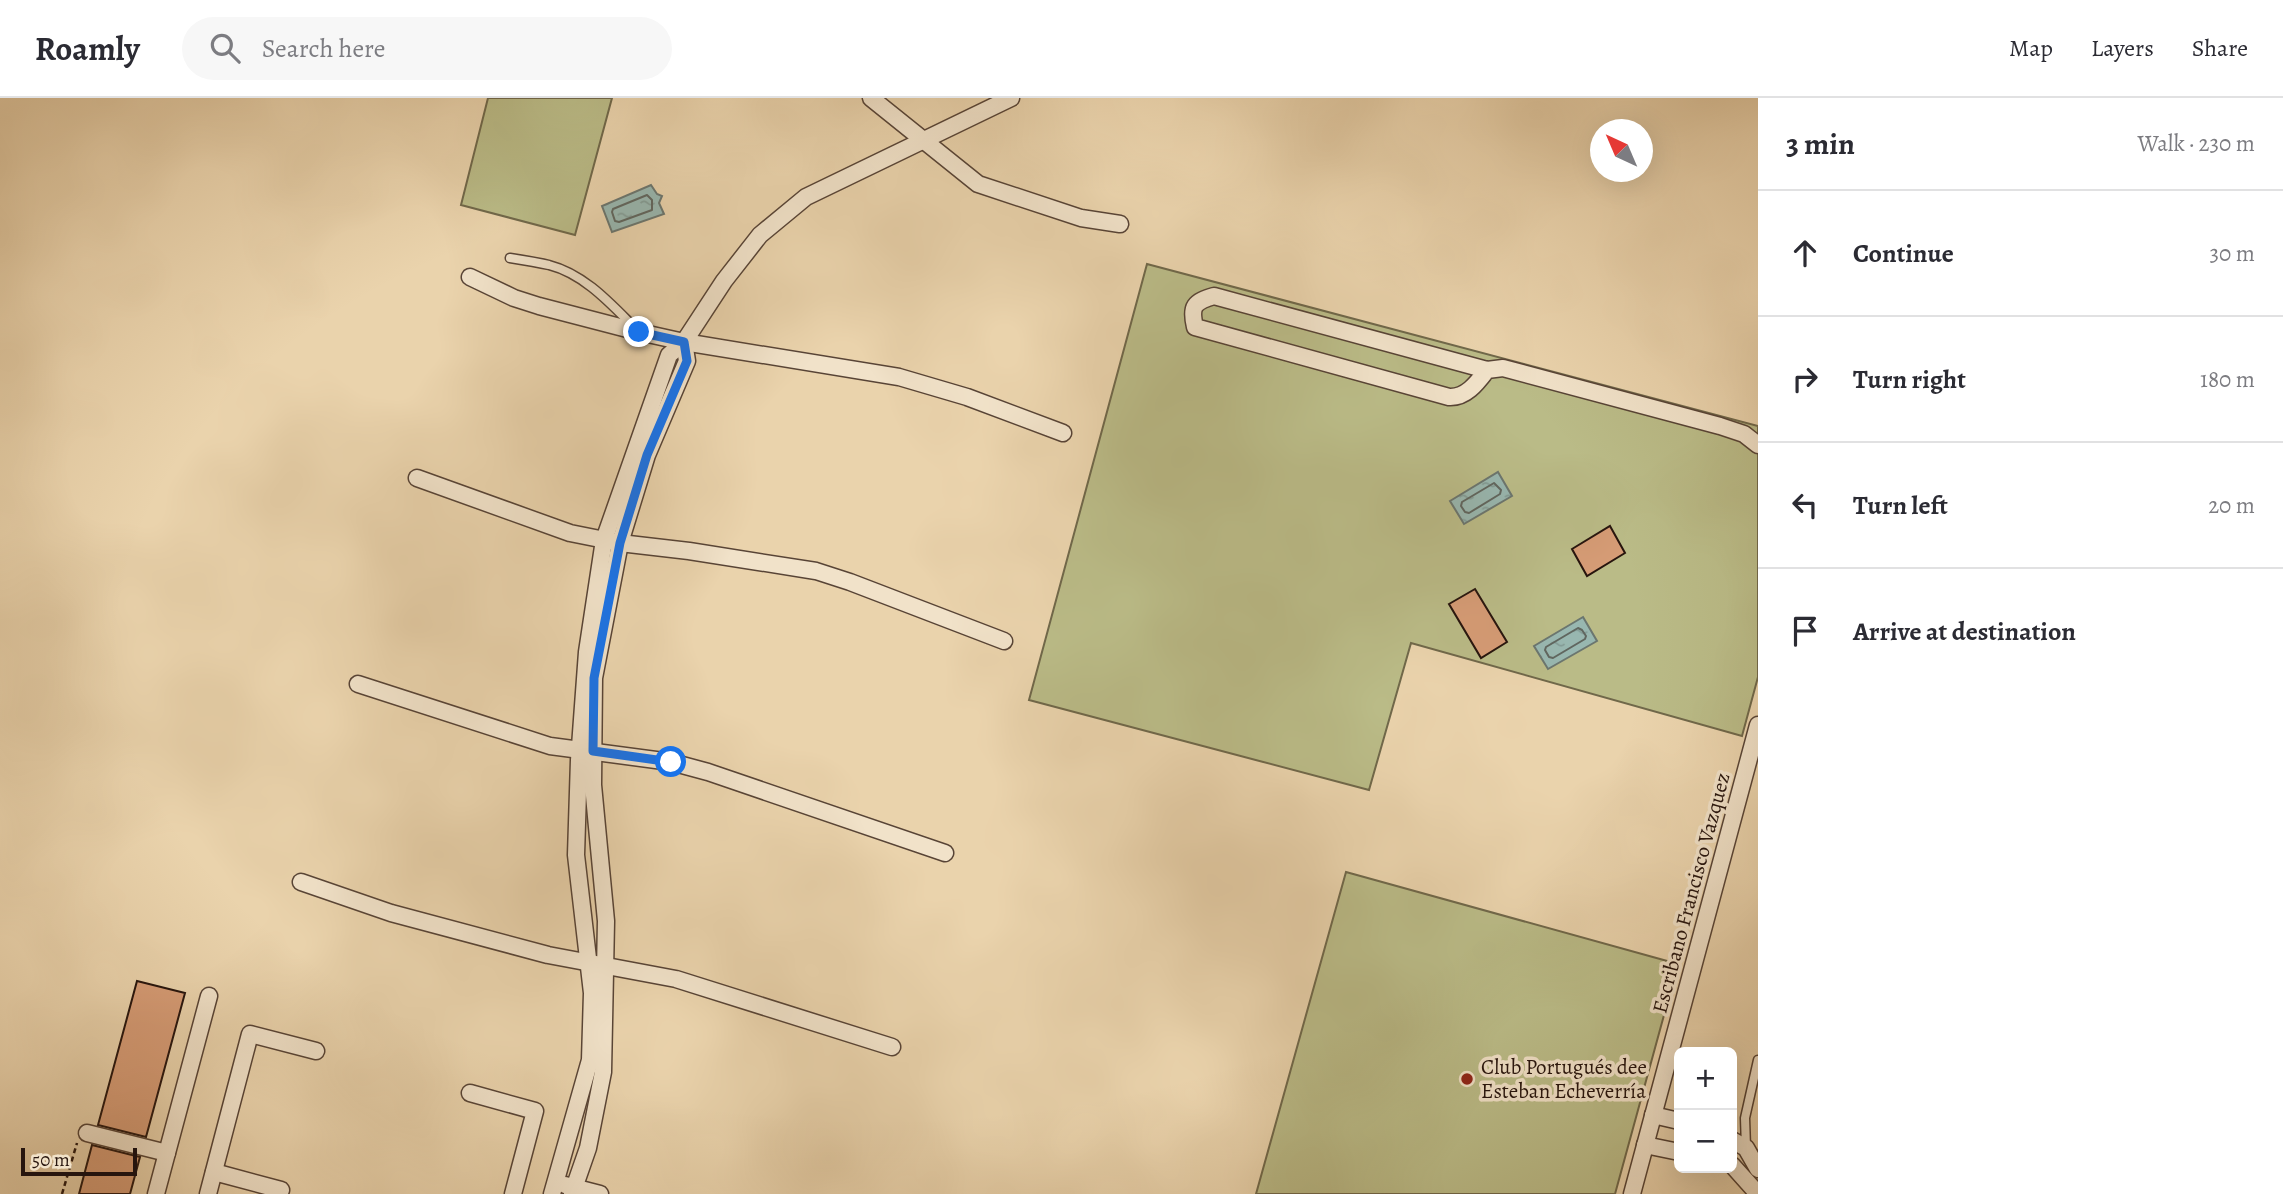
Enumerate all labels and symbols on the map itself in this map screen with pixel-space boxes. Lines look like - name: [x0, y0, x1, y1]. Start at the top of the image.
- north arrow: [1590, 119, 1653, 182]
- route end: [623, 316, 654, 347]
- route start: [655, 746, 686, 777]
- street label: Escribano Francisco Vazquez: [1645, 770, 1737, 1016]
- place label: Club Portugués dee Esteban Echeverría: [1481, 1053, 1647, 1105]
- marker: Club Portugués dee Esteban Echeverría: [1459, 1071, 1475, 1087]
- scale bar: [21, 1145, 136, 1177]

